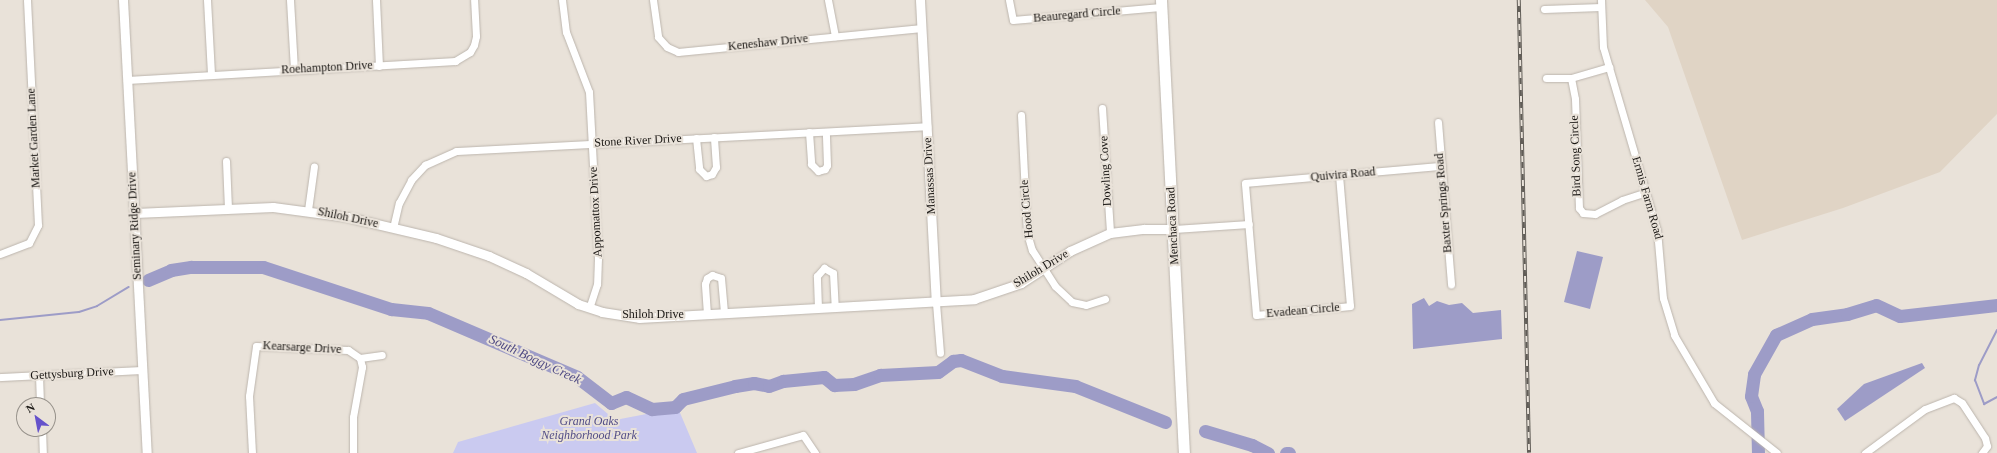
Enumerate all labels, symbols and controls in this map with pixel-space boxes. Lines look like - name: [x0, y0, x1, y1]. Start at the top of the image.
- street label: Beauregard Circle: [1033, 4, 1121, 26]
- street label: Keneshaw Drive: [727, 32, 809, 54]
- street label: Roehampton Drive: [281, 58, 373, 78]
- street label: Market Garden Lane: [24, 88, 44, 188]
- street label: Bird Song Circle: [1567, 115, 1585, 197]
- street label: Stone River Drive: [594, 132, 682, 150]
- street label: Dowling Cove: [1097, 136, 1115, 206]
- street label: Manassas Drive: [921, 137, 939, 215]
- street label: Baxter Springs Road: [1432, 153, 1456, 253]
- street label: Ermis Farm Road: [1628, 155, 1666, 241]
- street label: Quivira Road: [1310, 165, 1376, 185]
- street label: Appomattox Drive: [586, 167, 606, 257]
- street label: Seminary Ridge Drive: [125, 172, 145, 280]
- street label: Hood Circle: [1017, 179, 1037, 239]
- street label: Menchaca Road: [1164, 187, 1182, 265]
- street label: Shiloh Drive: [316, 205, 380, 231]
- street label: Shiloh Drive: [1011, 247, 1071, 291]
- street label: Evadean Circle: [1266, 301, 1340, 321]
- street label: Shiloh Drive: [622, 308, 684, 322]
- water label: South Boggy Creek: [486, 332, 584, 388]
- street label: Kearsarge Drive: [262, 339, 342, 357]
- street label: Gettysburg Drive: [30, 365, 114, 383]
- north arrow: [16, 397, 56, 437]
- text: N: [24, 400, 37, 415]
- park label: Grand Oaks Neighborhood Park: [541, 415, 637, 443]

